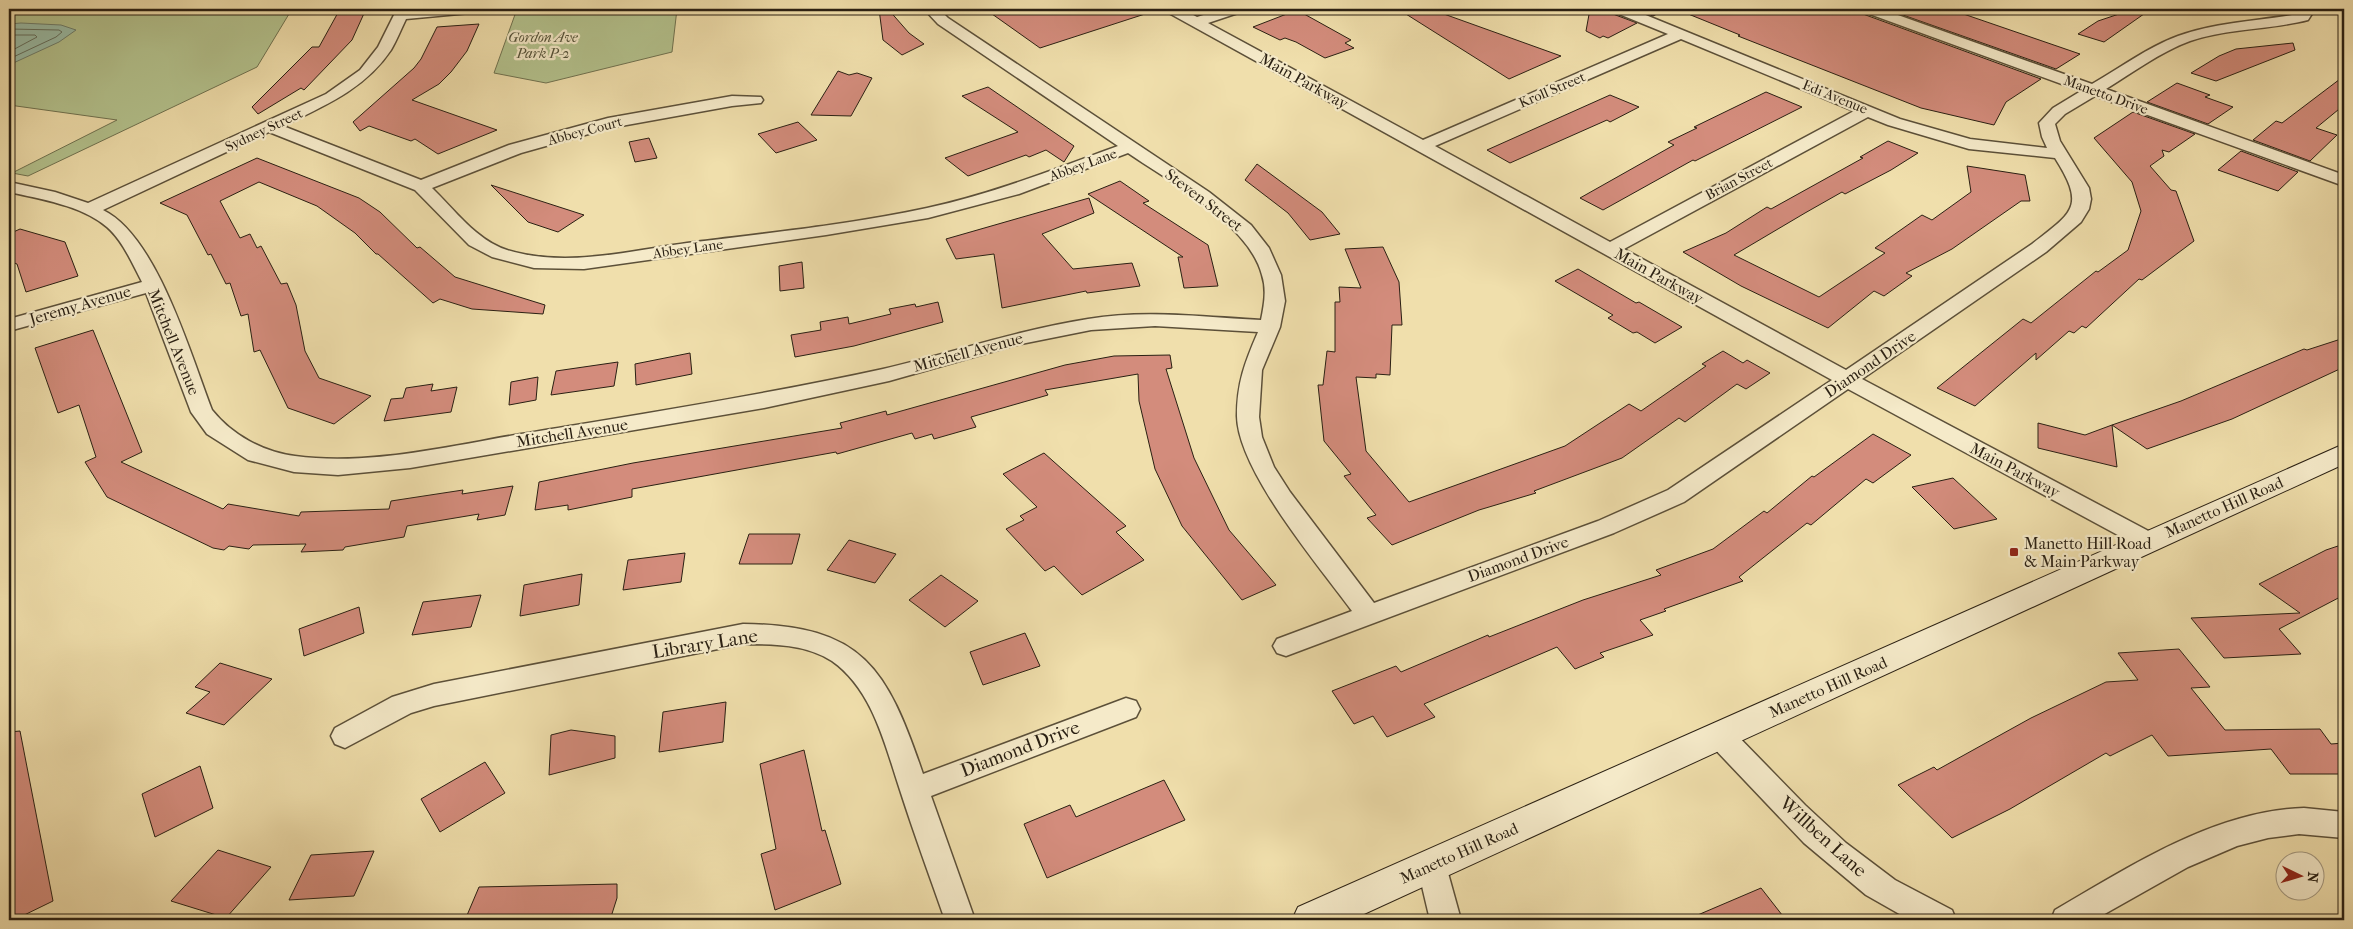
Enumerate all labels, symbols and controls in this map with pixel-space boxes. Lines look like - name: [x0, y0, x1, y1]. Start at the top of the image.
- park label: Gordon Ave Park P-2: [508, 29, 578, 62]
- street label: Main Parkway: [1256, 49, 1352, 113]
- street label: Kroll Street: [1516, 68, 1588, 112]
- street label: Manetto Drive: [2061, 72, 2151, 118]
- street label: Edi Avenue: [1800, 76, 1870, 118]
- street label: Sydney Street: [222, 105, 306, 155]
- street label: Abbey Court: [545, 113, 624, 149]
- street label: Abbey Lane: [1046, 145, 1119, 185]
- street label: Brian Street: [1702, 154, 1776, 204]
- street label: Steven Street: [1161, 165, 1247, 236]
- street label: Abbey Lane: [651, 236, 724, 262]
- street label: Main Parkway: [1611, 244, 1707, 308]
- street label: Jeremy Avenue: [25, 281, 133, 329]
- street label: Mitchell Avenue: [144, 286, 204, 398]
- street label: Diamond Drive: [1821, 326, 1919, 402]
- street label: Mitchell Avenue: [911, 328, 1025, 376]
- street label: Mitchell Avenue: [515, 415, 629, 451]
- street label: Main Parkway: [1967, 438, 2063, 502]
- street label: Manetto Hill Road: [2162, 472, 2286, 542]
- street label: Diamond Drive: [1465, 532, 1571, 586]
- place label: Manetto Hill Road & Main Parkway: [2024, 534, 2152, 571]
- marker: Manetto Hill Road & Main Parkway: [2008, 546, 2020, 558]
- street label: Library Lane: [651, 625, 759, 663]
- street label: Manetto Hill Road: [1766, 652, 1890, 722]
- street label: Diamond Drive: [957, 716, 1083, 782]
- street label: Willben Lane: [1774, 791, 1871, 882]
- street label: Manetto Hill Road: [1397, 818, 1521, 888]
- north arrow: [2276, 852, 2326, 902]
- text: N: [2303, 871, 2321, 883]

